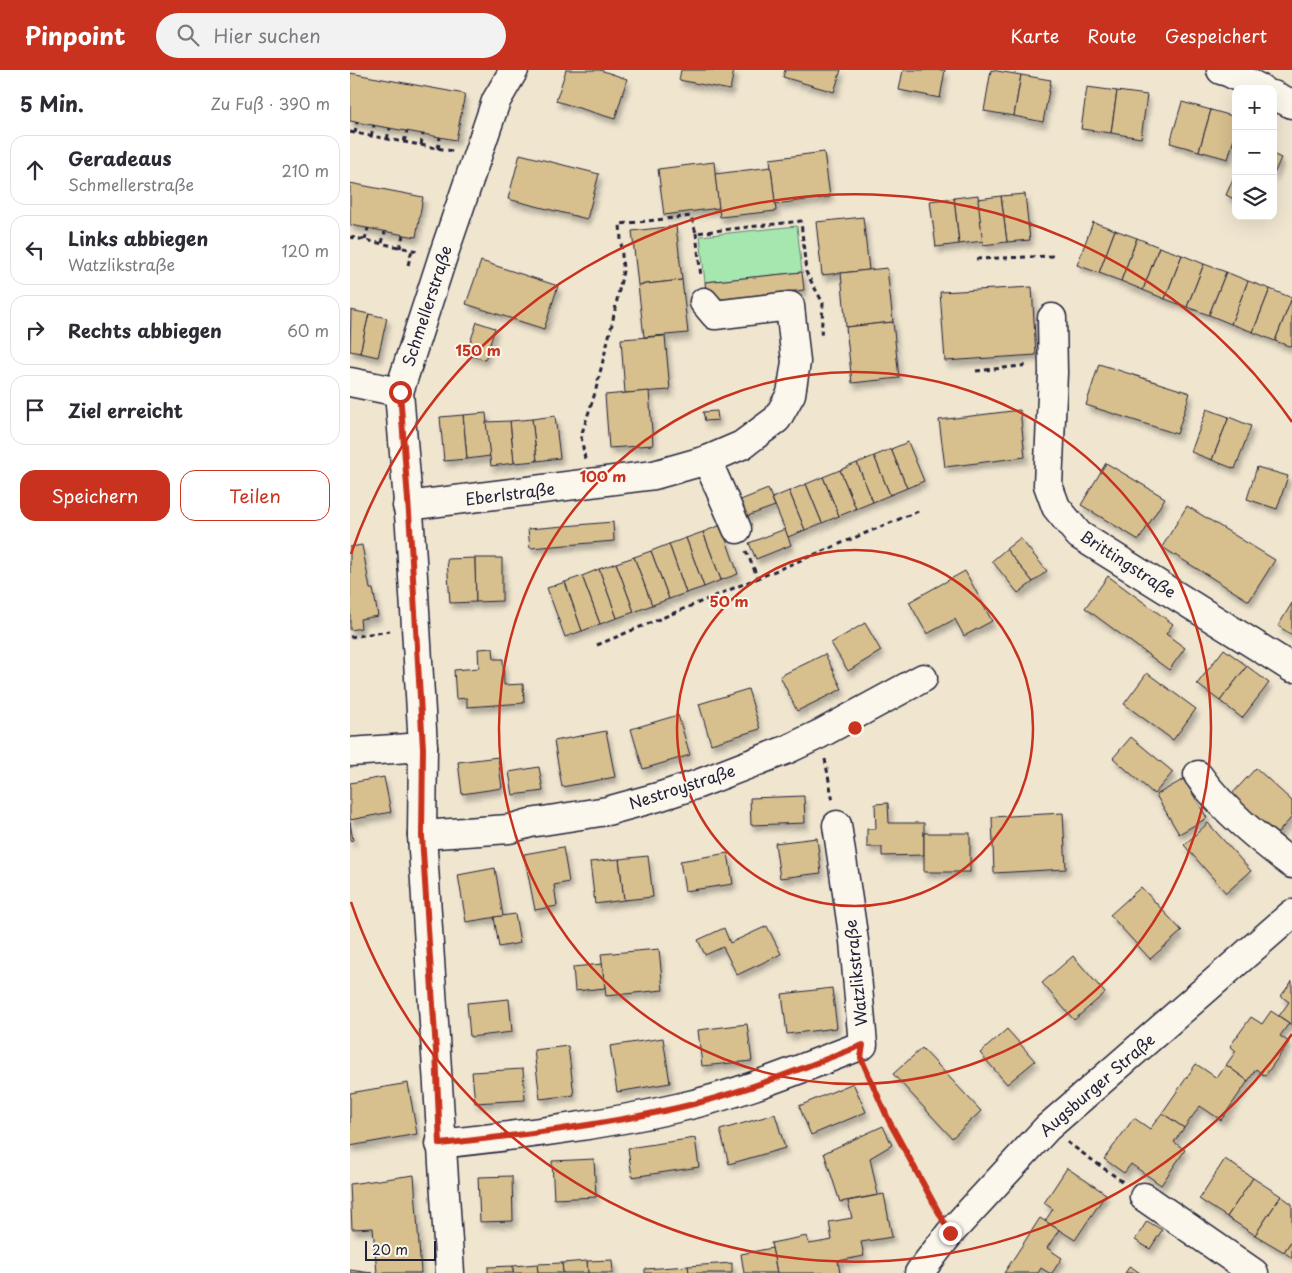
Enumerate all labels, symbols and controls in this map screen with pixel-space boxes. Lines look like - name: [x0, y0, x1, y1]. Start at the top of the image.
- search box: [156, 13, 506, 58]
- text: Pinpoint: [25, 17, 126, 53]
- icon: search: [174, 21, 202, 49]
- text: Hier suchen: [214, 21, 321, 49]
- text: Karte: [1011, 22, 1059, 49]
- text: Route: [1087, 22, 1137, 49]
- text: Gespeichert: [1165, 22, 1267, 49]
- map controls: [1232, 85, 1277, 220]
- button: +: [1232, 85, 1277, 130]
- text: 5 Min.: [20, 87, 84, 119]
- text: Zu Fuß · 390 m: [211, 91, 330, 115]
- button: −: [1232, 130, 1277, 175]
- text: Geradeaus: [68, 144, 172, 172]
- icon: ahead: [21, 156, 49, 184]
- text: 210 m: [281, 158, 329, 182]
- text: Schmellerstraße: [68, 172, 194, 196]
- button: layers: [1232, 175, 1277, 220]
- text: Links abbiegen: [68, 224, 208, 252]
- icon: left: [21, 236, 49, 264]
- text: 120 m: [282, 238, 329, 262]
- street label: Schmellerstraße: [395, 242, 457, 369]
- text: Watzlikstraße: [68, 252, 175, 276]
- icon: right: [21, 316, 49, 344]
- text: Rechts abbiegen: [68, 316, 222, 344]
- text: 60 m: [287, 318, 329, 342]
- text: 150 m: [455, 338, 501, 361]
- route start: [389, 381, 412, 404]
- icon: arrive: [21, 396, 49, 424]
- text: Ziel erreicht: [68, 396, 183, 424]
- text: 100 m: [580, 464, 626, 487]
- button: Speichern: [20, 470, 170, 521]
- button: Teilen: [180, 470, 330, 521]
- street label: Eberlstraße: [464, 476, 556, 510]
- street label: Brittingstraße: [1076, 523, 1181, 603]
- text: 50 m: [710, 589, 748, 612]
- centre of rings: [846, 719, 864, 737]
- street label: Nestroystraße: [625, 758, 738, 815]
- street label: Watzlikstraße: [837, 919, 873, 1028]
- street label: Augsburger Straße: [1033, 1027, 1159, 1141]
- route end: [939, 1222, 962, 1245]
- scale bar: [365, 1238, 436, 1261]
- text: 20 m: [372, 1239, 408, 1260]

